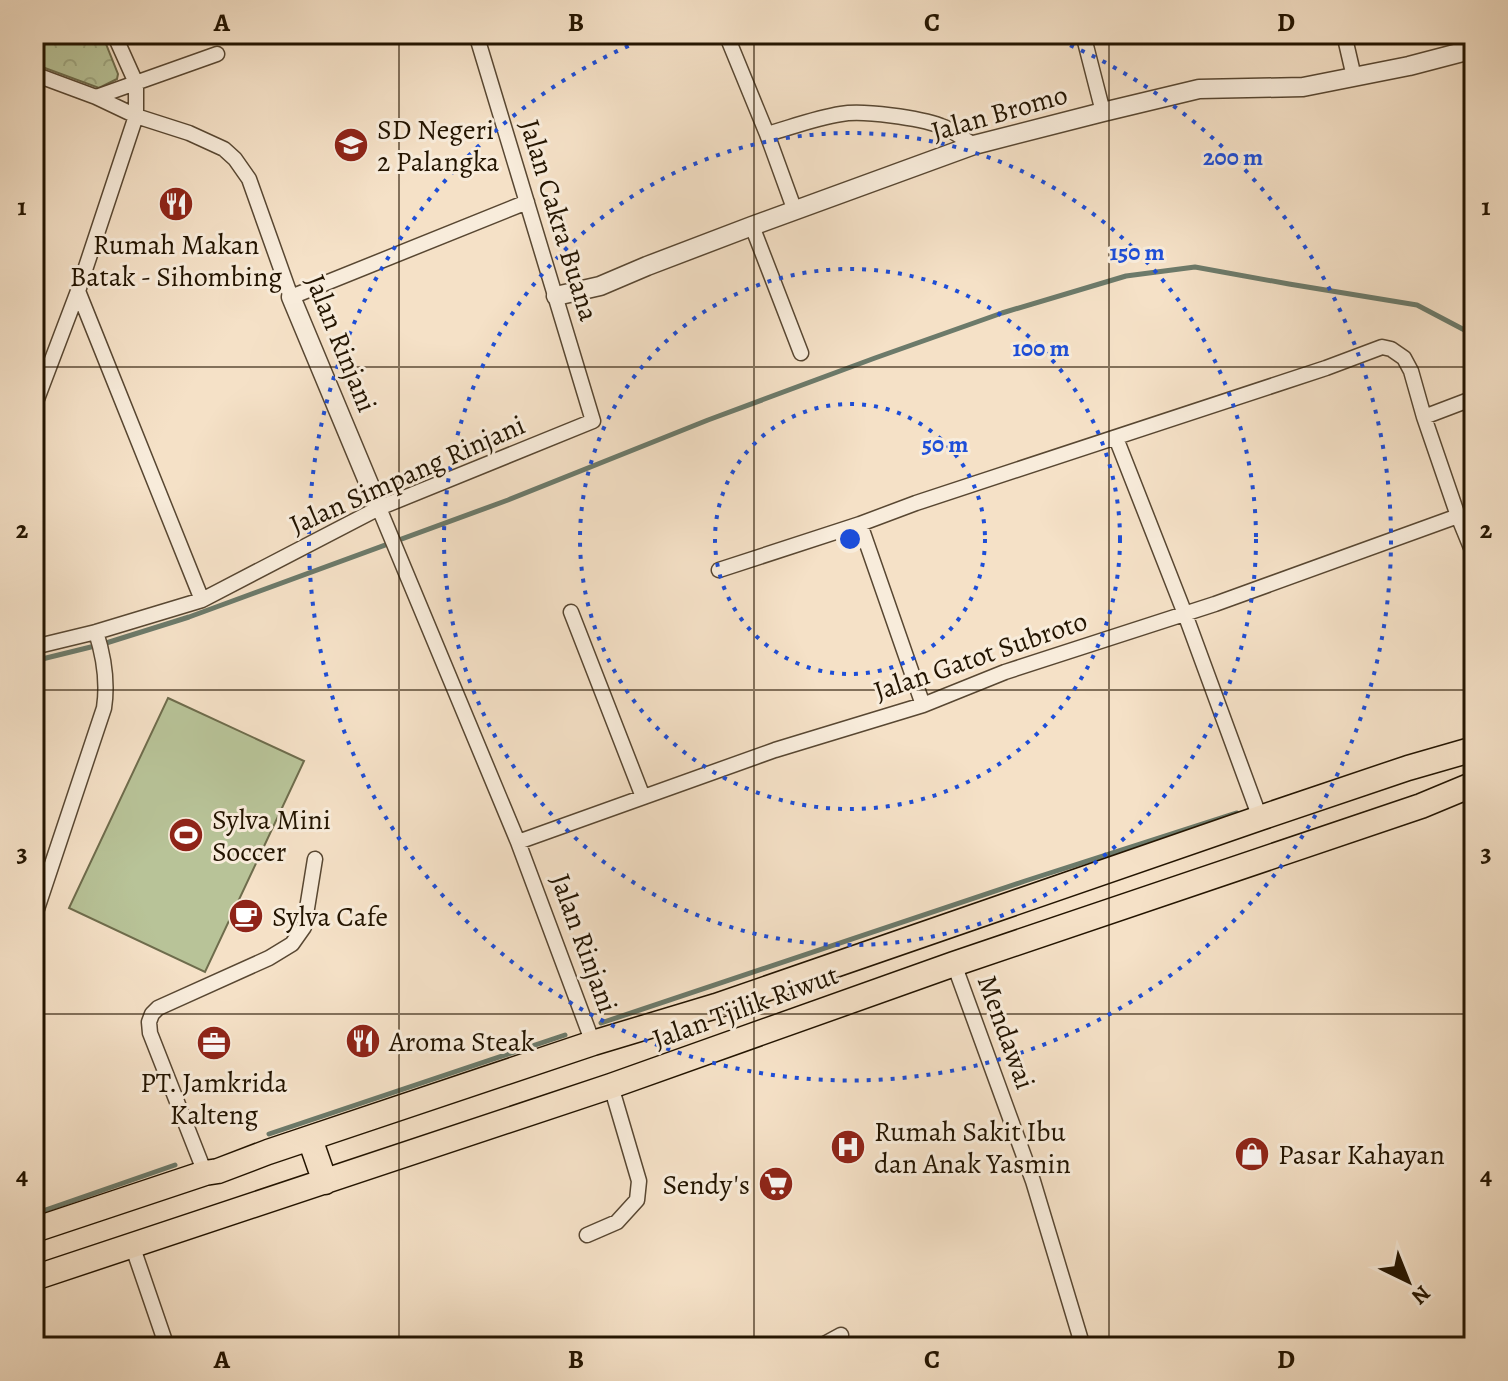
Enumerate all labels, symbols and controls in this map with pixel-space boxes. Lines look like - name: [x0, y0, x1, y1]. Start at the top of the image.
- text: A: [213, 5, 231, 40]
- text: B: [568, 5, 584, 40]
- text: C: [924, 5, 940, 40]
- text: D: [1277, 5, 1295, 40]
- street label: Jalan Bromo: [927, 75, 1072, 151]
- place label: SD Negeri 2 Palangka: [377, 111, 499, 181]
- street label: Jalan Cakra Buana: [510, 115, 608, 326]
- school or university icon: SD Negeri 2 Palangka: [332, 126, 370, 164]
- text: 200 m: [1203, 141, 1263, 173]
- restaurant icon: Rumah Makan Batak - Sihombing: [157, 185, 195, 223]
- text: 1: [17, 189, 27, 224]
- text: 1: [1481, 189, 1491, 224]
- place label: Rumah Makan Batak - Sihombing: [70, 226, 282, 296]
- text: 150 m: [1109, 236, 1165, 268]
- street label: Jalan Rinjani: [296, 269, 386, 418]
- text: 100 m: [1012, 332, 1070, 364]
- street label: Jalan Simpang Rinjani: [284, 406, 531, 544]
- text: 50 m: [922, 428, 968, 460]
- text: 2: [16, 512, 29, 547]
- text: 2: [1480, 512, 1493, 547]
- centre of rings: [836, 525, 864, 553]
- street label: Jalan Gatot Subroto: [869, 602, 1092, 710]
- place label: Sylva Mini Soccer: [212, 801, 331, 871]
- sports icon: Sylva Mini Soccer: [167, 816, 205, 854]
- text: 3: [16, 835, 28, 870]
- text: 3: [1480, 835, 1492, 870]
- street label: Jalan Rinjani: [541, 868, 627, 1018]
- cafe icon: Sylva Cafe: [227, 897, 265, 935]
- place label: Sylva Cafe: [272, 898, 388, 936]
- street label: Jalan Tjilik Riwut: [647, 956, 844, 1058]
- street label: Mendawai: [968, 970, 1044, 1095]
- restaurant icon: Aroma Steak: [344, 1022, 382, 1060]
- place label: Aroma Steak: [388, 1023, 535, 1061]
- office icon: PT. Jamkrida Kalteng: [195, 1024, 233, 1062]
- place label: PT. Jamkrida Kalteng: [140, 1064, 288, 1134]
- place label: Rumah Sakit Ibu dan Anak Yasmin: [874, 1113, 1071, 1183]
- hospital icon: Rumah Sakit Ibu dan Anak Yasmin: [829, 1128, 867, 1166]
- shop icon: Pasar Kahayan: [1233, 1135, 1271, 1173]
- place label: Pasar Kahayan: [1278, 1136, 1445, 1174]
- text: 4: [16, 1158, 28, 1193]
- text: 4: [1480, 1158, 1492, 1193]
- supermarket icon: Sendy's: [757, 1165, 795, 1203]
- place label: Sendy's: [662, 1166, 750, 1204]
- north arrow: [1368, 1241, 1448, 1321]
- text: N: [1405, 1278, 1437, 1311]
- text: A: [213, 1342, 231, 1377]
- text: B: [568, 1342, 584, 1377]
- text: C: [924, 1342, 940, 1377]
- text: D: [1277, 1342, 1295, 1377]

